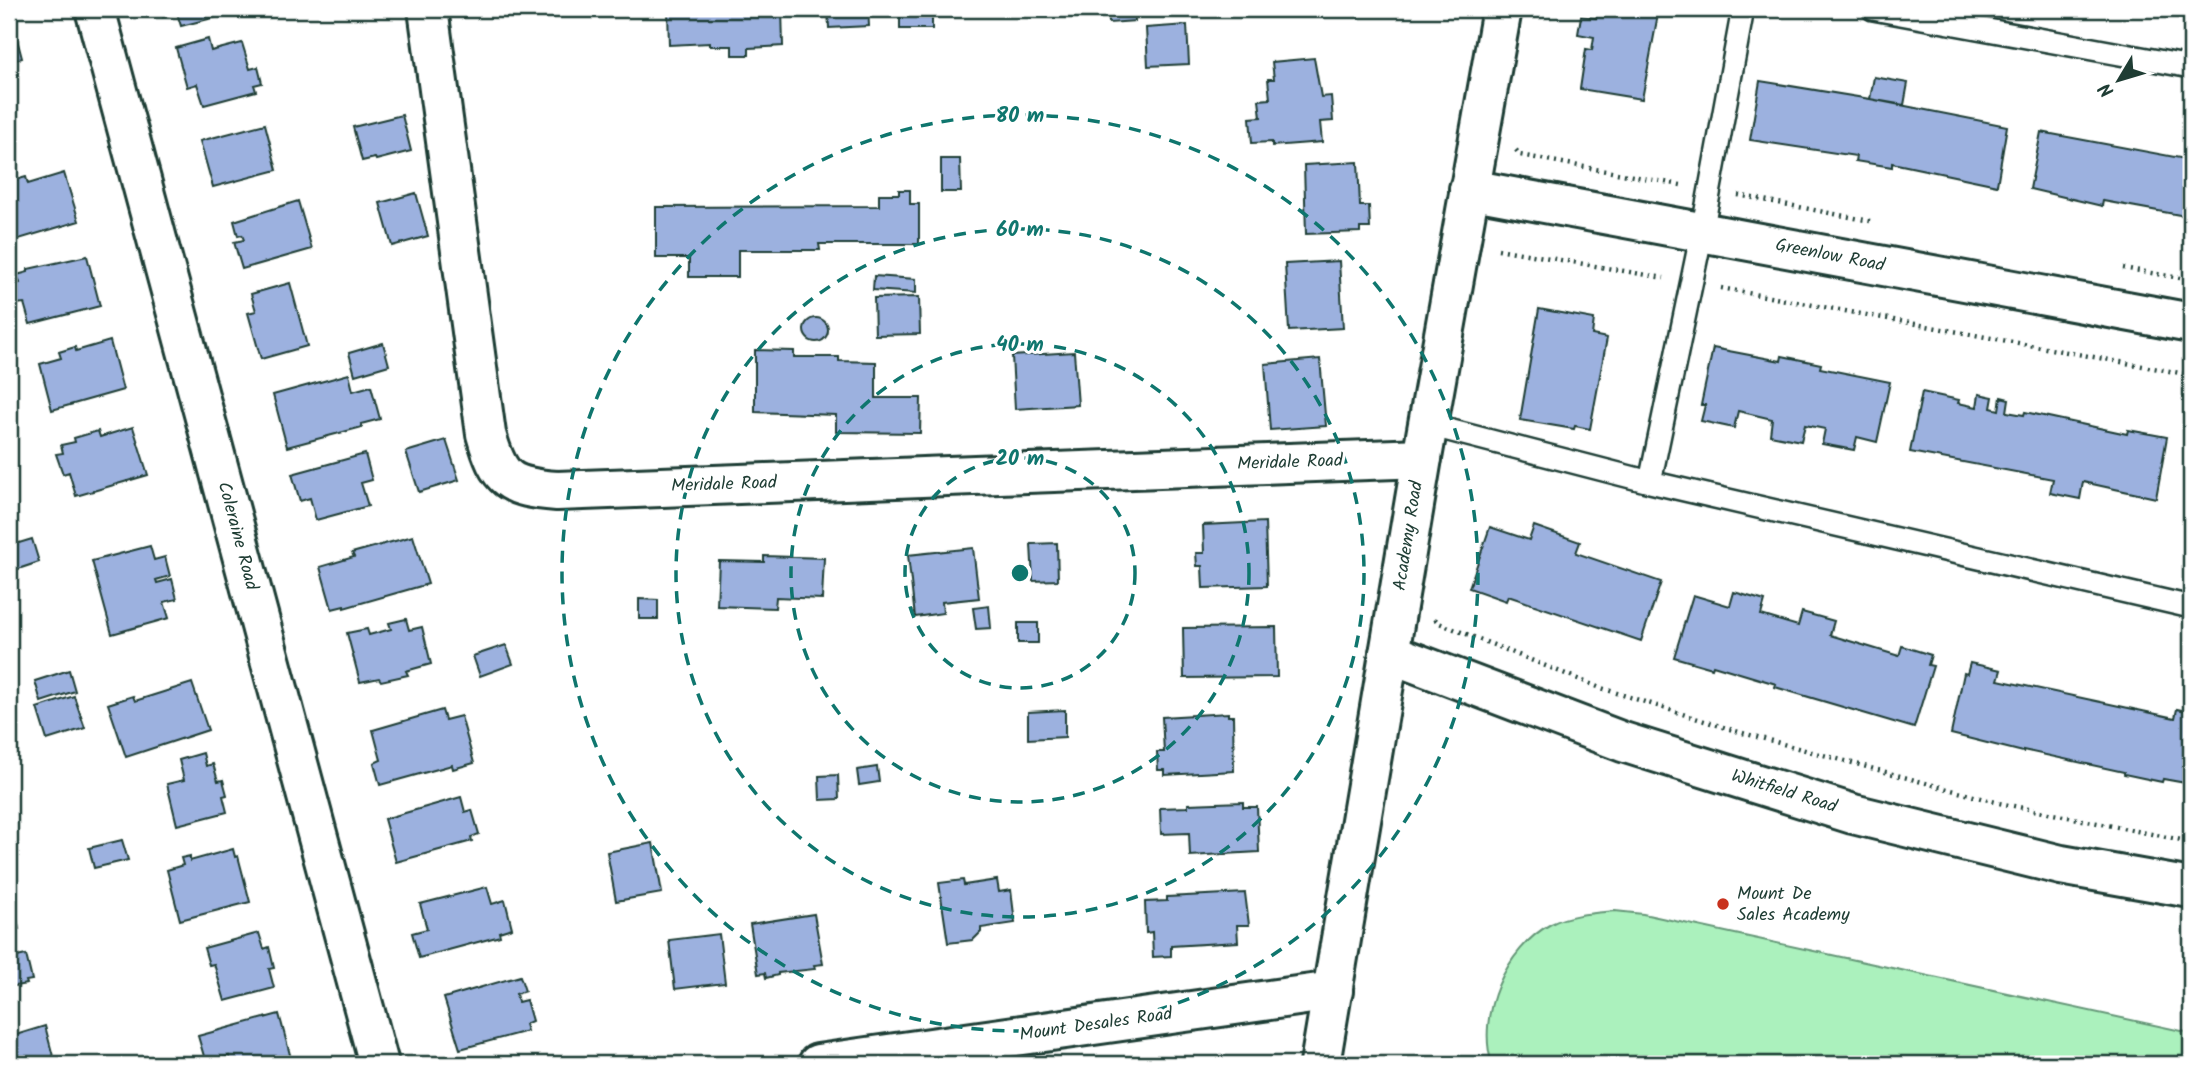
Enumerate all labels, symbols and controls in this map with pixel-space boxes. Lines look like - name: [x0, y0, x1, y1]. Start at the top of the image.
- north arrow: [2084, 46, 2154, 116]
- text: N: [2092, 75, 2123, 103]
- text: 80 m: [996, 100, 1044, 133]
- text: 60 m: [996, 214, 1044, 247]
- street label: Greenlow Road: [1773, 231, 1888, 281]
- text: 40 m: [996, 329, 1044, 362]
- text: 20 m: [996, 443, 1044, 476]
- street label: Meridale Road: [1237, 447, 1344, 479]
- street label: Meridale Road: [671, 469, 778, 501]
- street label: Academy Road: [1386, 478, 1432, 593]
- street label: Coleraine Road: [209, 479, 266, 594]
- centre of rings: [1008, 561, 1032, 585]
- street label: Whitfield Road: [1728, 762, 1841, 822]
- place label: Mount De Sales Academy: [1737, 880, 1850, 930]
- marker: Mount De Sales Academy: [1715, 896, 1731, 912]
- street label: Mount Desales Road: [1018, 1000, 1175, 1050]

